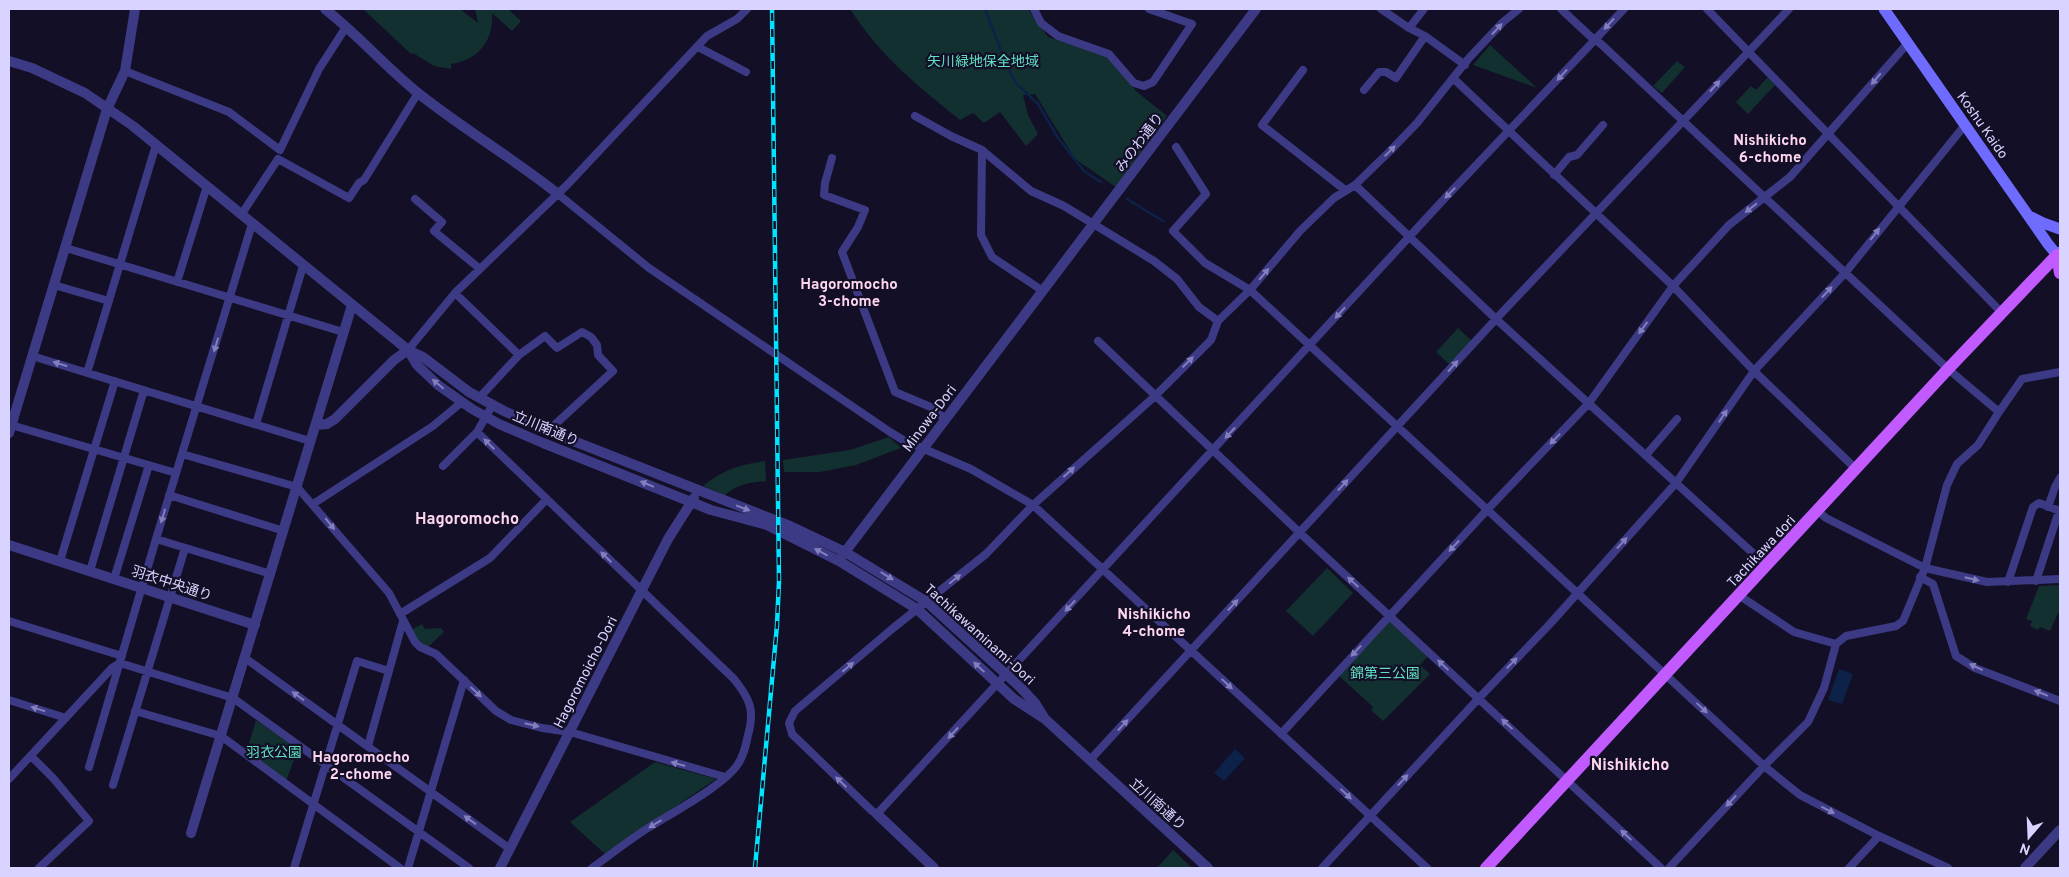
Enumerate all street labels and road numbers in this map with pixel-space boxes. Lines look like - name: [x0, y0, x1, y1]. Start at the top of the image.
- street label: Koshu Kaido: [1952, 89, 2011, 163]
- street label: みのわ通り: [1112, 110, 1168, 176]
- street label: Minowa-Dori: [900, 382, 961, 456]
- street label: 立川南通り: [510, 408, 581, 451]
- street label: Tachikawa dori: [1724, 512, 1800, 592]
- street label: 羽衣中央通り: [129, 563, 214, 605]
- street label: Tachikawaminami-Dori: [920, 581, 1038, 689]
- street label: Hagoromoicho-Dori: [551, 614, 622, 731]
- street label: 立川南通り: [1125, 775, 1189, 835]

